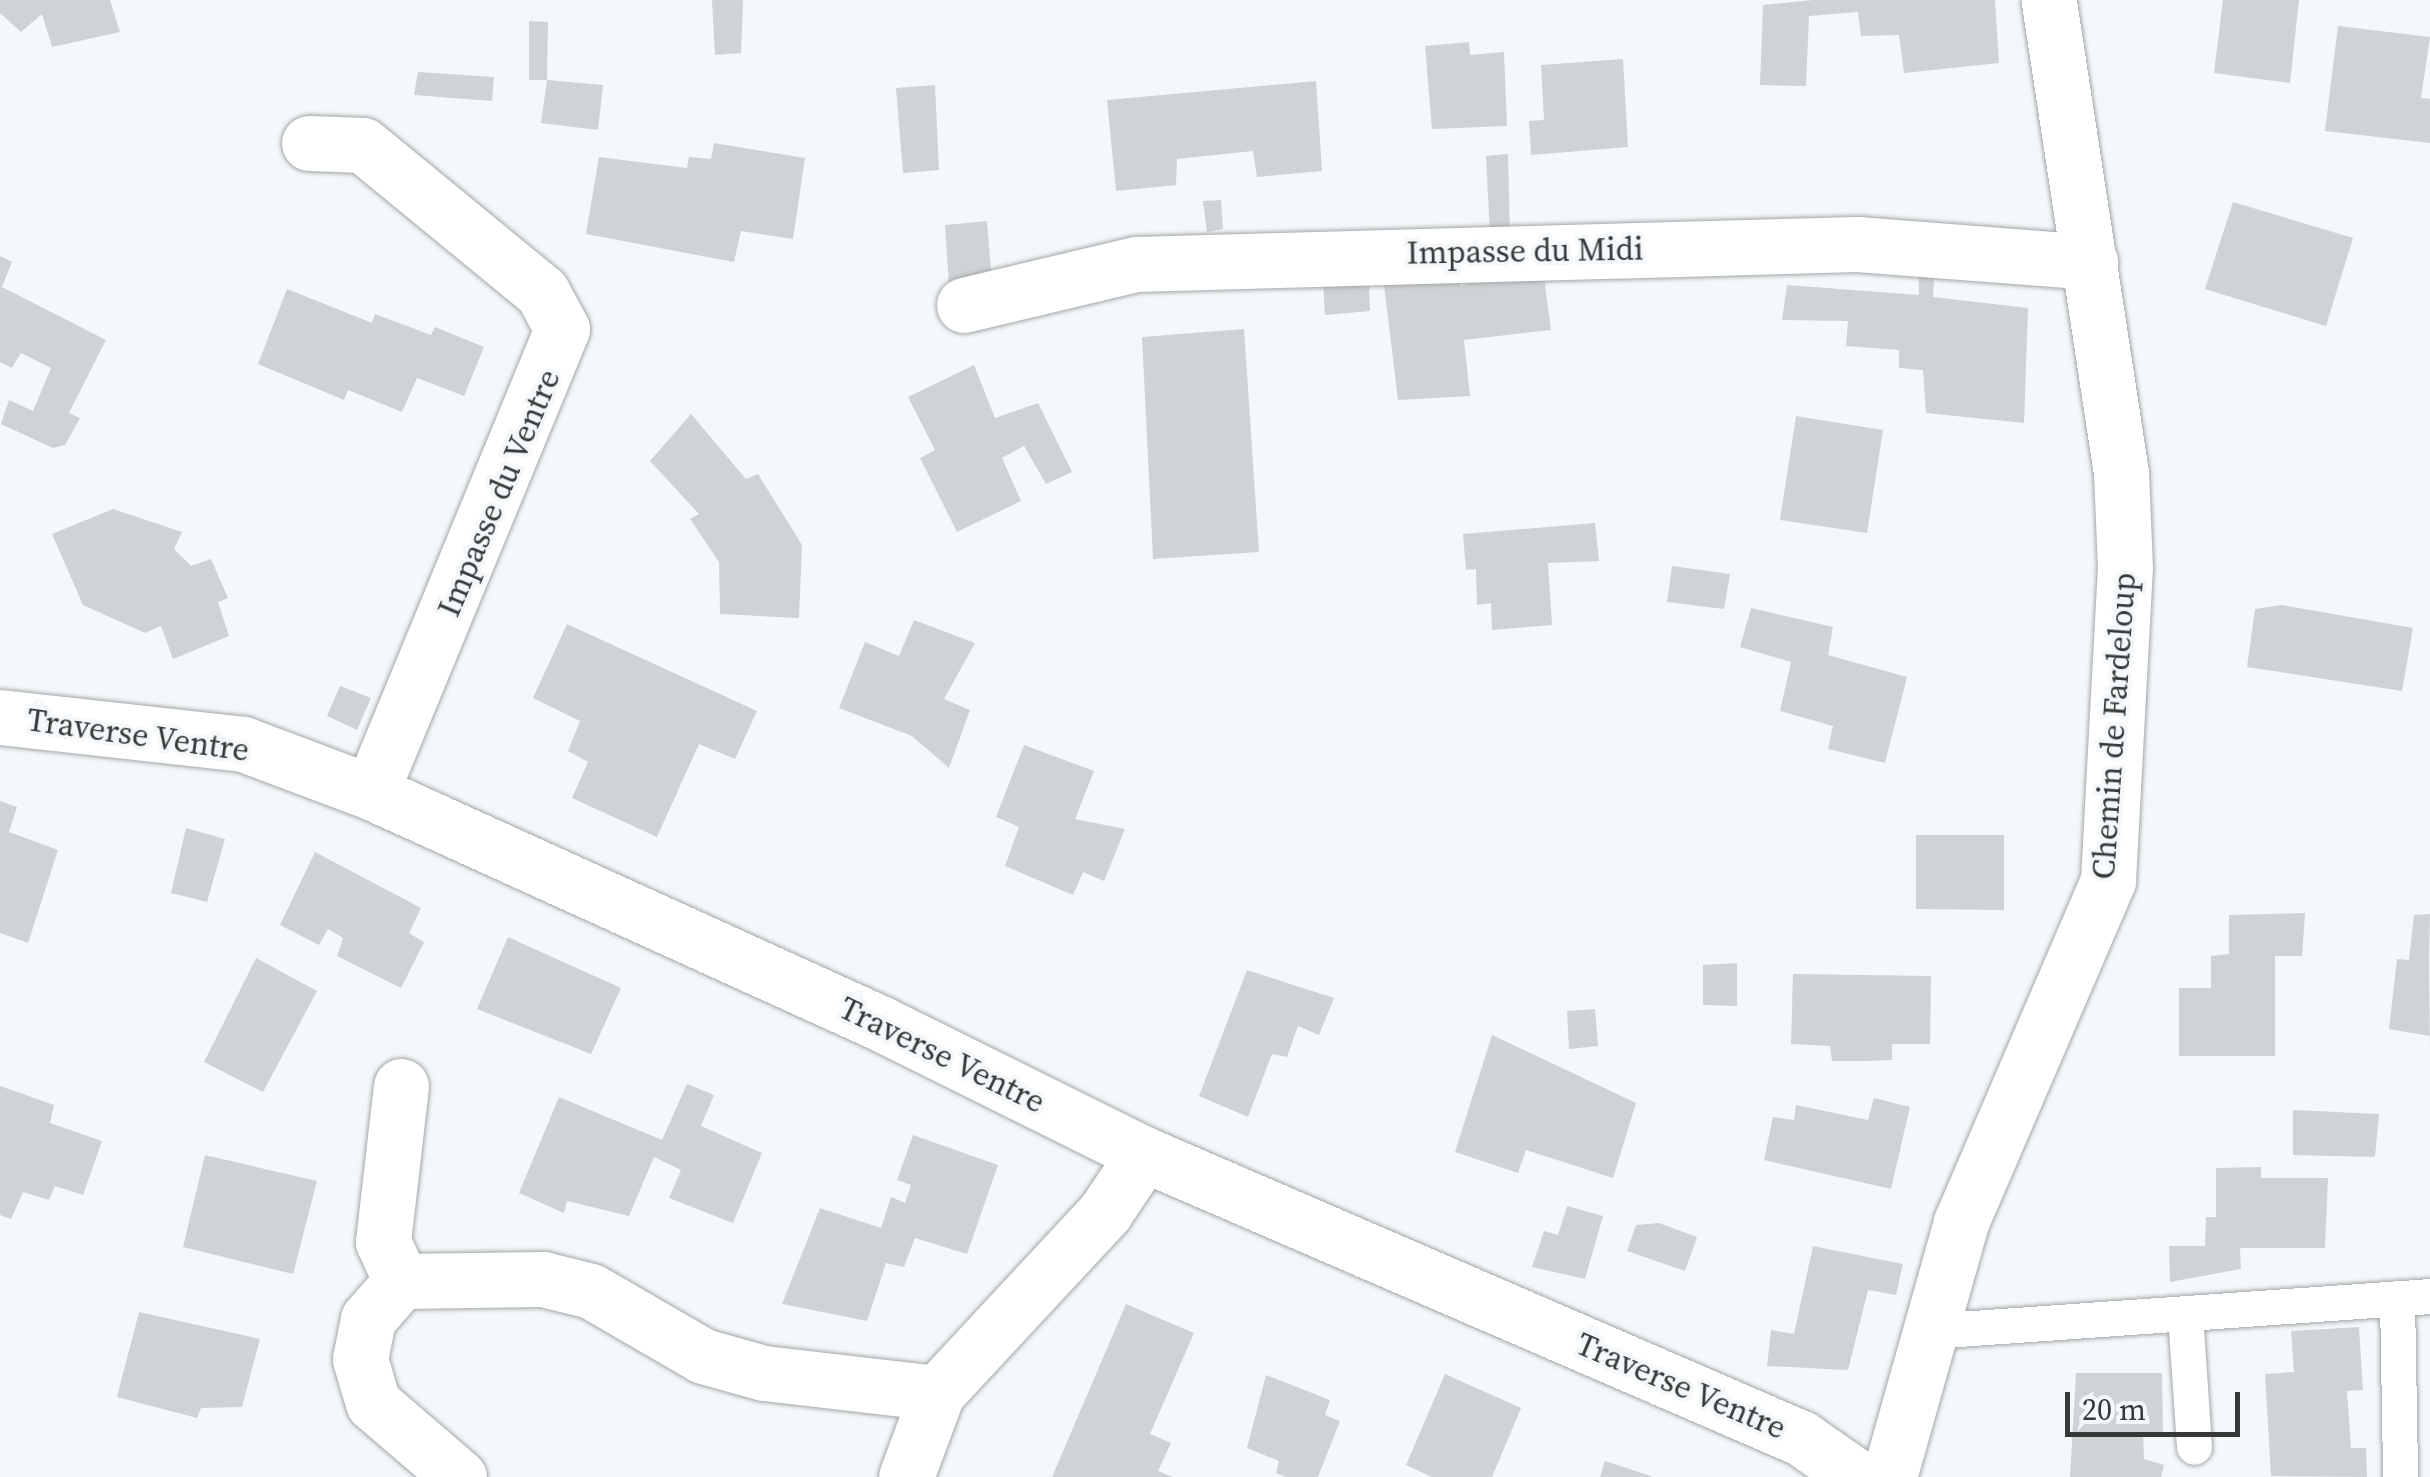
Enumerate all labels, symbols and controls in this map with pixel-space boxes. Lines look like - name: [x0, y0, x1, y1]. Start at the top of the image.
- street label: Impasse du Midi: [1406, 230, 1644, 272]
- street label: Impasse du Ventre: [429, 363, 569, 623]
- street label: Chemin de Fardeloup: [2084, 571, 2144, 881]
- street label: Traverse Ventre: [24, 700, 252, 770]
- street label: Traverse Ventre: [833, 988, 1051, 1122]
- street label: Traverse Ventre: [1570, 1324, 1792, 1448]
- scale bar: [2070, 1372, 2245, 1434]
- text: 20 m: [2082, 1389, 2146, 1430]

